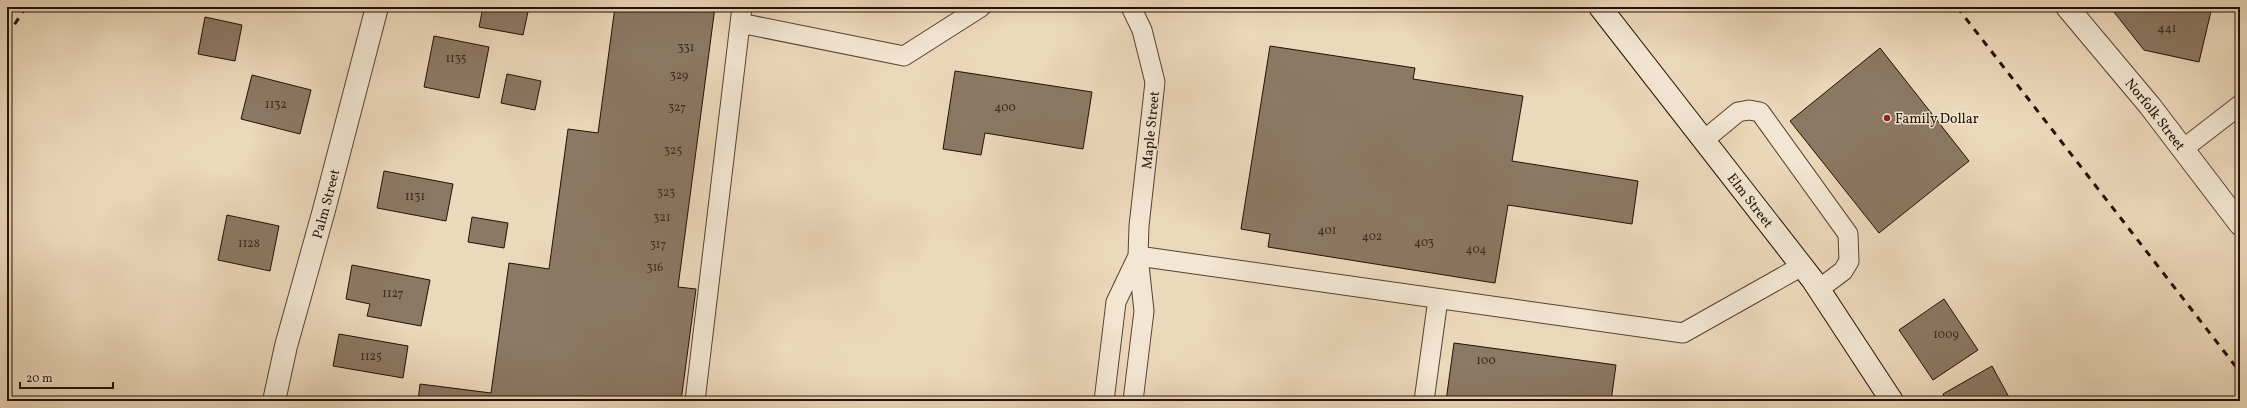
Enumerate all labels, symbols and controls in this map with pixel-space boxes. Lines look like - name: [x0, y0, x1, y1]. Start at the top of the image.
- house number: 441: [2158, 21, 2176, 37]
- house number: 331: [678, 40, 694, 56]
- house number: 1135: [445, 51, 467, 67]
- house number: 329: [670, 68, 688, 84]
- street label: Norfolk Street: [2120, 75, 2189, 155]
- street label: Maple Street: [1138, 90, 1165, 170]
- house number: 1132: [265, 97, 287, 113]
- house number: 327: [668, 100, 686, 116]
- house number: 400: [994, 100, 1016, 116]
- place label: Family Dollar: [1895, 110, 1979, 129]
- marker: Family Dollar: [1882, 113, 1892, 123]
- house number: 325: [664, 143, 682, 159]
- street label: Palm Street: [308, 167, 345, 241]
- street label: Elm Street: [1722, 170, 1777, 233]
- house number: 323: [657, 185, 675, 201]
- house number: 1131: [405, 189, 425, 205]
- house number: 321: [653, 210, 671, 226]
- house number: 401: [1318, 223, 1336, 239]
- house number: 402: [1362, 229, 1382, 245]
- house number: 403: [1414, 235, 1434, 251]
- house number: 1128: [238, 236, 260, 252]
- house number: 317: [650, 237, 666, 253]
- house number: 404: [1465, 242, 1487, 258]
- house number: 316: [647, 260, 663, 276]
- house number: 1127: [382, 286, 404, 302]
- house number: 1009: [1933, 327, 1959, 343]
- house number: 1125: [360, 349, 382, 365]
- house number: 100: [1476, 353, 1496, 369]
- scale bar: [20, 364, 113, 390]
- text: 20 m: [26, 371, 53, 387]

